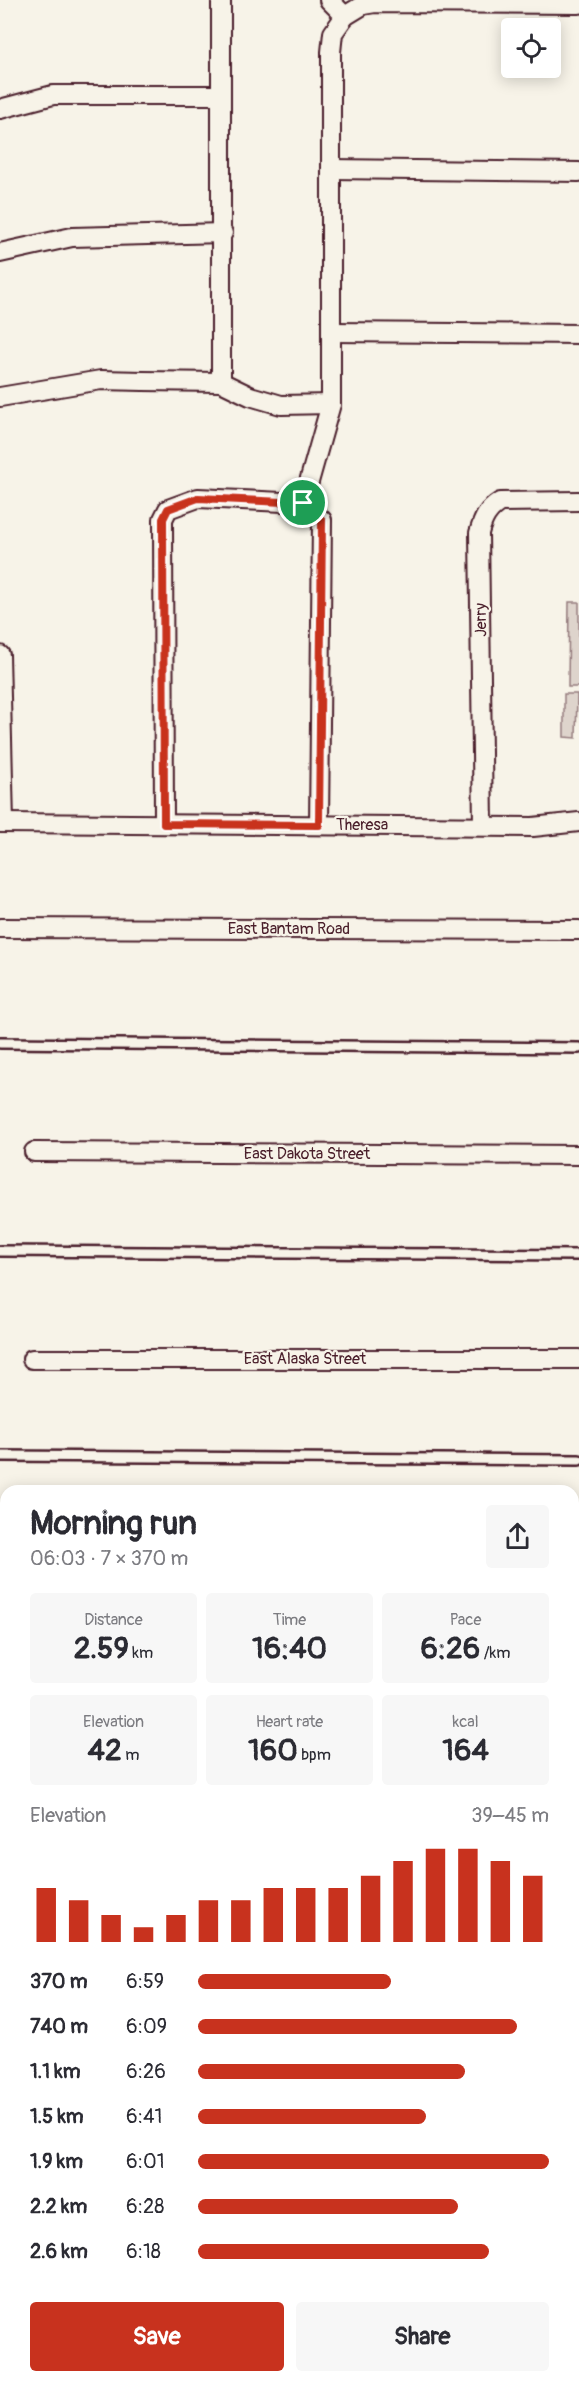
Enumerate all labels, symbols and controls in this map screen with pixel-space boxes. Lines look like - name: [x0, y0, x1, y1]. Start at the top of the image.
- map controls: [501, 18, 561, 78]
- button: locate: [501, 18, 561, 78]
- pin: [277, 477, 328, 528]
- icon: arrive: [286, 486, 319, 519]
- street label: Jerry: [471, 603, 491, 637]
- street label: Theresa: [336, 815, 388, 835]
- street label: East Bantam Road: [228, 919, 350, 939]
- street label: East Dakota Street: [244, 1144, 371, 1164]
- street label: East Alaska Street: [244, 1349, 367, 1369]
- text: Morning run: [30, 1503, 197, 1544]
- button: share: [486, 1505, 549, 1568]
- text: 06:03 · 7 × 370 m: [30, 1546, 188, 1571]
- text: Distance: [84, 1610, 143, 1630]
- text: Time: [273, 1610, 306, 1630]
- text: Pace: [450, 1610, 481, 1630]
- text: 2.59: [74, 1630, 129, 1667]
- text: 16:40: [252, 1630, 327, 1667]
- text: 6:26: [421, 1630, 480, 1667]
- text: km: [129, 1643, 153, 1663]
- text: /km: [480, 1643, 510, 1663]
- text: Elevation: [83, 1712, 144, 1732]
- text: Heart rate: [256, 1712, 323, 1732]
- text: kcal: [452, 1712, 479, 1732]
- text: 42: [88, 1732, 122, 1769]
- text: 160: [248, 1732, 298, 1769]
- text: 164: [442, 1732, 489, 1769]
- text: m: [122, 1745, 139, 1765]
- text: bpm: [298, 1745, 331, 1765]
- text: Elevation: [30, 1803, 106, 1828]
- text: 39–45 m: [471, 1803, 549, 1828]
- text: 370 m: [30, 1969, 88, 1994]
- text: 6:59: [126, 1969, 164, 1994]
- text: 740 m: [30, 2014, 88, 2039]
- text: 6:09: [126, 2014, 167, 2039]
- text: 1.1 km: [30, 2059, 80, 2084]
- text: 6:26: [126, 2059, 166, 2084]
- text: 1.5 km: [30, 2104, 83, 2129]
- text: 6:41: [126, 2104, 162, 2129]
- text: 1.9 km: [30, 2149, 83, 2174]
- text: 6:01: [126, 2149, 164, 2174]
- text: 2.2 km: [30, 2194, 87, 2219]
- text: 6:28: [126, 2194, 164, 2219]
- text: 2.6 km: [30, 2239, 88, 2264]
- text: 6:18: [126, 2239, 161, 2264]
- button: Save: [30, 2302, 284, 2371]
- button: Share: [296, 2302, 549, 2371]

